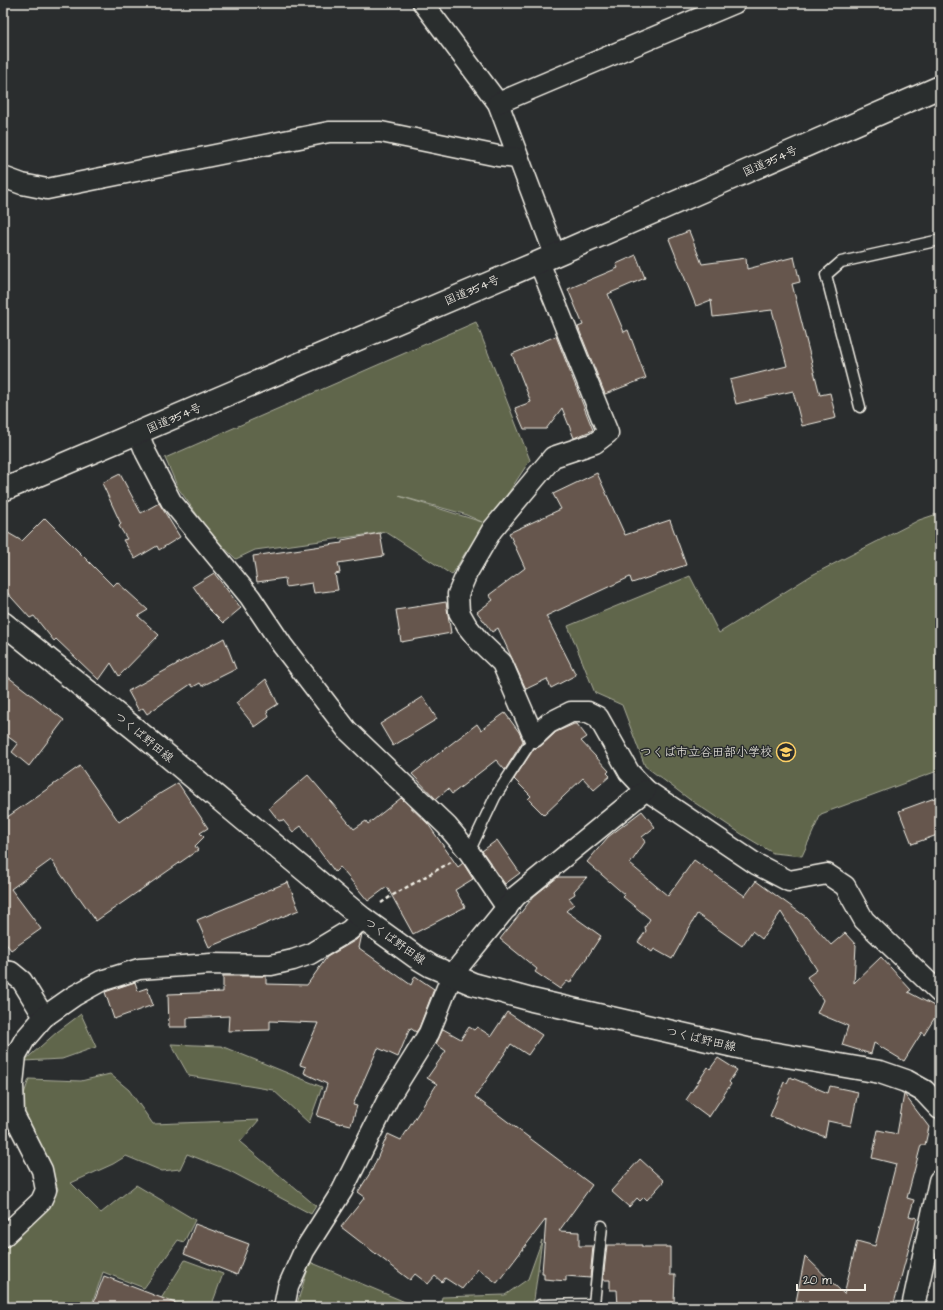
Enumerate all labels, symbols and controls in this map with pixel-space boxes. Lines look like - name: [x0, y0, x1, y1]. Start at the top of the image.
- street label: 国道354号: [740, 142, 801, 181]
- street label: 国道354号: [442, 271, 503, 310]
- street label: 国道354号: [144, 399, 205, 438]
- street label: つくば野田線: [110, 708, 177, 767]
- school or university icon: つくば市立谷田部小学校: [775, 741, 797, 763]
- place label: つくば市立谷田部小学校: [640, 744, 772, 761]
- street label: つくば野田線: [360, 914, 429, 969]
- street label: つくば野田線: [664, 1023, 738, 1056]
- scale bar: [797, 1266, 865, 1292]
- text: 20 m: [803, 1272, 832, 1289]

